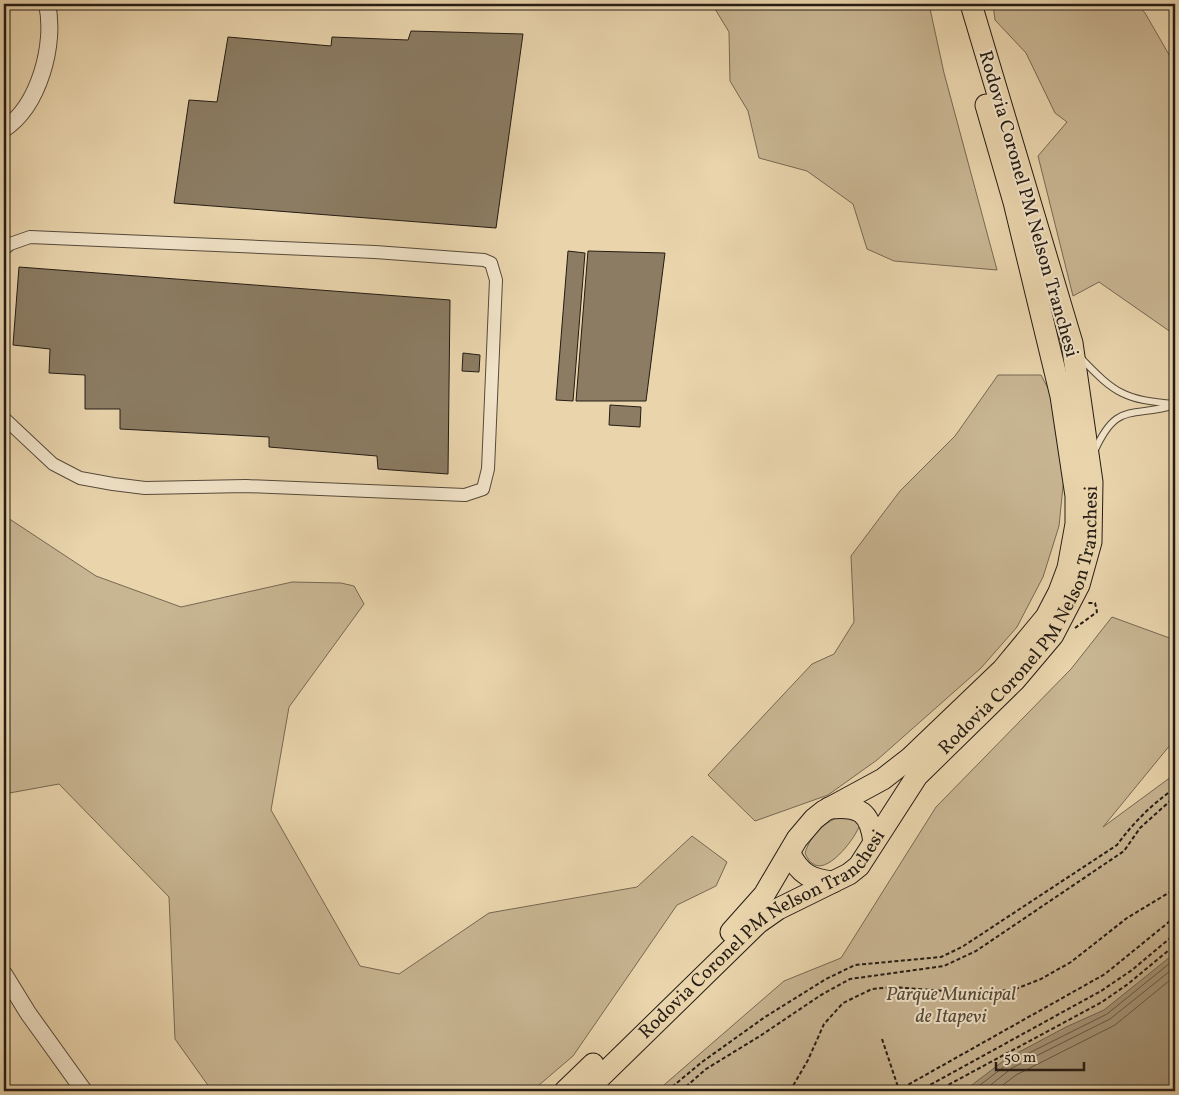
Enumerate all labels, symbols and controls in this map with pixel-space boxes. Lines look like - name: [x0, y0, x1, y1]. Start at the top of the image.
- street label: Rodovia Coronel PM Nelson Tranchesi: [972, 47, 1084, 361]
- street label: Rodovia Coronel PM Nelson Tranchesi: [933, 485, 1105, 761]
- street label: Rodovia Coronel PM Nelson Tranchesi: [633, 825, 892, 1045]
- park label: Parque Municipal de Itapevi: [886, 982, 1016, 1030]
- scale bar: [996, 1040, 1084, 1072]
- text: 50 m: [1004, 1048, 1036, 1069]

